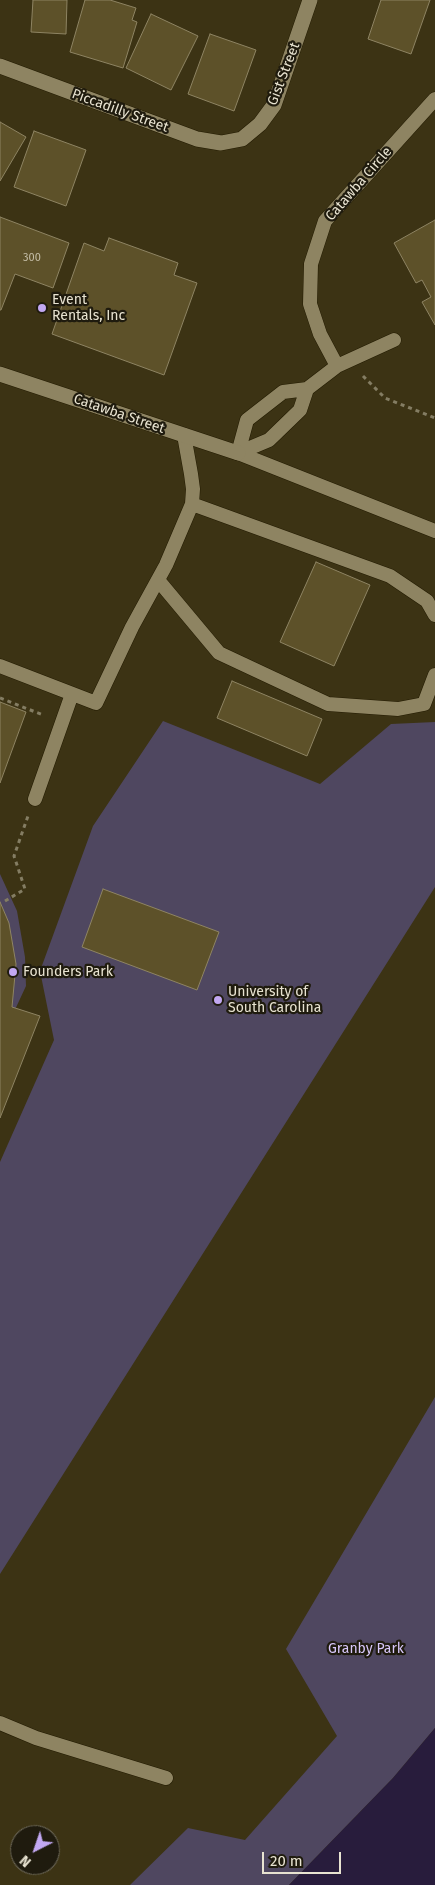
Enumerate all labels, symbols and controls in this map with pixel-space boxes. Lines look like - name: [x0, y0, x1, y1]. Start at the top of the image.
- street label: Gist Street: [264, 40, 304, 108]
- street label: Piccadilly Street: [69, 86, 171, 136]
- street label: Catawba Circle: [322, 144, 396, 224]
- house number: 300: [23, 251, 41, 265]
- place label: Event Rentals, Inc: [52, 292, 125, 324]
- marker: Event Rentals, Inc: [36, 302, 48, 314]
- street label: Catawba Street: [71, 391, 167, 437]
- place label: Founders Park: [23, 964, 113, 980]
- marker: Founders Park: [7, 966, 19, 978]
- place label: University of South Carolina: [228, 984, 321, 1016]
- marker: University of South Carolina: [212, 994, 224, 1006]
- park label: Granby Park: [328, 1641, 404, 1657]
- north arrow: [10, 1825, 60, 1875]
- scale bar: [265, 1842, 344, 1874]
- text: N: [16, 1851, 35, 1870]
- text: 20 m: [270, 1852, 303, 1870]

